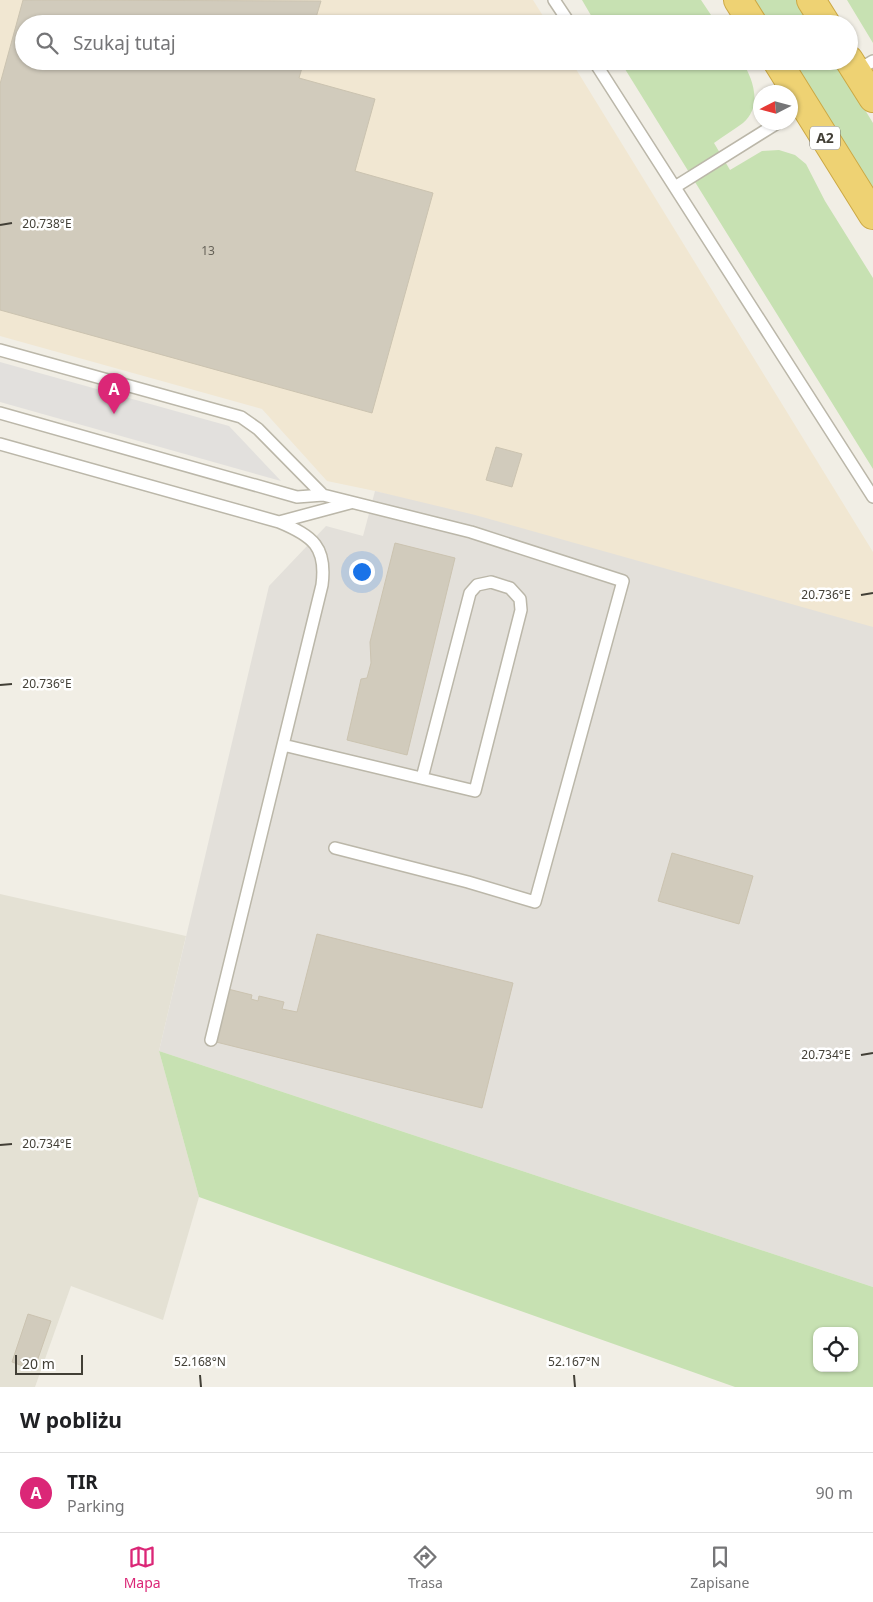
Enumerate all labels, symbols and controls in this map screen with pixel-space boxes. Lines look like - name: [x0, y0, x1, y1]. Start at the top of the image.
- search box: [15, 15, 858, 70]
- icon: search: [33, 29, 61, 57]
- text: Szukaj tutaj: [73, 30, 176, 56]
- north arrow: [753, 85, 798, 130]
- road number: A2: [810, 126, 840, 150]
- text: 20.738°E: [22, 215, 72, 232]
- house number: 13: [201, 242, 215, 259]
- pin: A: [98, 373, 130, 414]
- your location: [349, 559, 375, 585]
- text: 20.736°E: [801, 586, 851, 603]
- text: 20.736°E: [22, 675, 72, 692]
- text: 20.734°E: [801, 1046, 851, 1063]
- text: 20.734°E: [22, 1135, 72, 1152]
- map controls: [813, 1327, 858, 1372]
- button: locate: [813, 1327, 858, 1372]
- scale bar: [15, 1352, 82, 1375]
- text: 52.168°N: [174, 1353, 226, 1370]
- text: 52.167°N: [548, 1353, 600, 1370]
- text: 20 m: [22, 1354, 55, 1373]
- text: W pobliżu: [20, 1406, 122, 1434]
- text: TIR: [67, 1469, 98, 1495]
- text: A: [30, 1482, 42, 1504]
- text: 90 m: [816, 1482, 853, 1504]
- text: Parking: [67, 1495, 125, 1517]
- tab: Mapa: [124, 1543, 161, 1592]
- tab: Trasa: [408, 1543, 443, 1592]
- tab: Zapisane: [690, 1543, 749, 1592]

